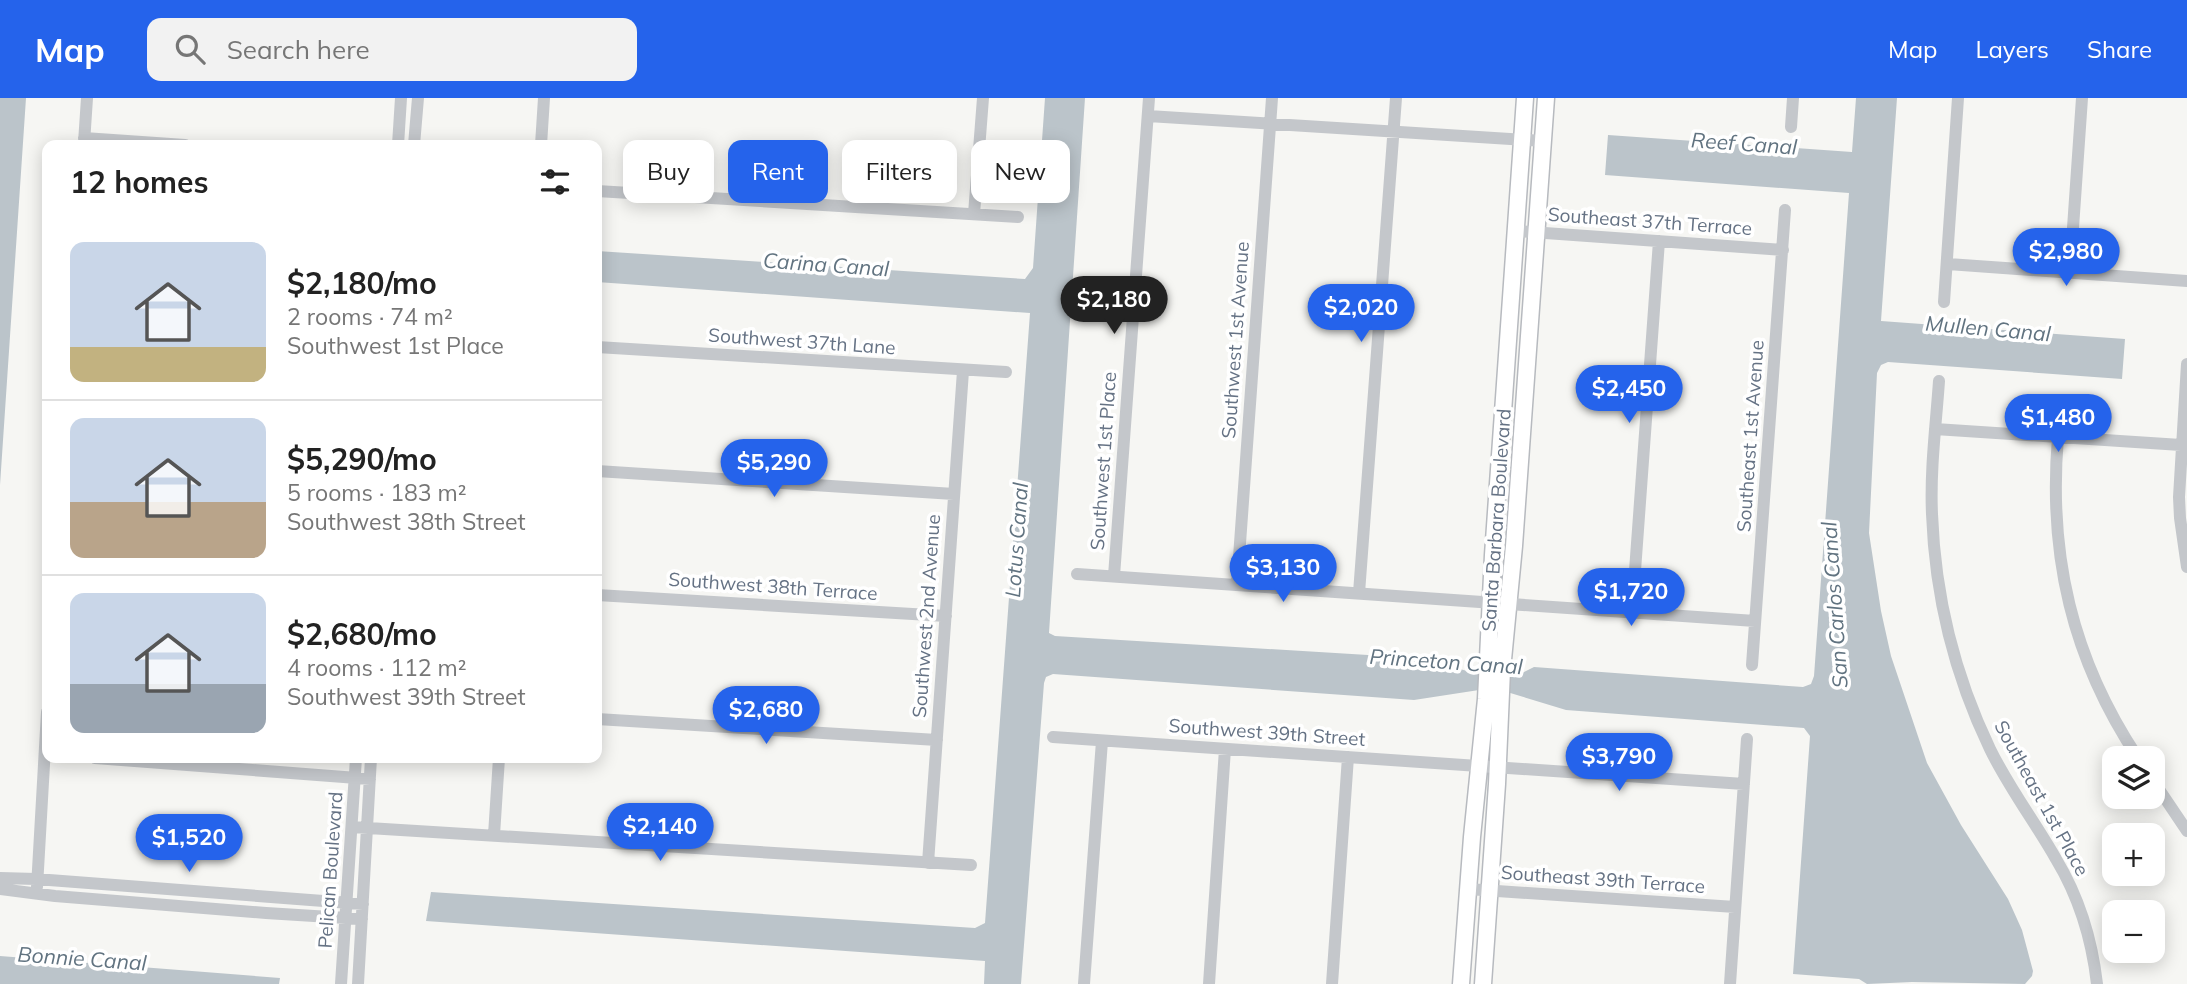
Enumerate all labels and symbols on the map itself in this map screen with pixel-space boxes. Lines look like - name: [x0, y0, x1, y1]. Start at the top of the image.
- water label: Reef Canal: [1690, 126, 1798, 160]
- street label: Southeast 37th Terrace: [1547, 202, 1753, 240]
- pin: $2,980: [2009, 228, 2123, 288]
- street label: Southwest 1st Avenue: [1216, 241, 1254, 439]
- water label: Carina Canal: [762, 247, 890, 281]
- pin: $2,180: [1057, 276, 1171, 336]
- pin: $2,020: [1304, 285, 1418, 344]
- water label: Mullen Canal: [1924, 310, 2052, 346]
- street label: Southwest 37th Lane: [708, 322, 896, 360]
- street label: Southeast 1st Avenue: [1731, 339, 1769, 533]
- pin: $2,450: [1572, 366, 1686, 425]
- street label: Southwest 1st Place: [1085, 371, 1121, 551]
- pin: $1,480: [2001, 394, 2115, 454]
- street label: Santa Barbara Boulevard: [1476, 408, 1516, 632]
- pin: $5,290: [717, 440, 831, 499]
- water label: Lotus Canal: [999, 482, 1033, 598]
- street label: Southwest 2nd Avenue: [907, 513, 945, 719]
- water label: San Carlos Canal: [1815, 521, 1853, 689]
- pin: $3,130: [1226, 545, 1340, 604]
- street label: Southwest 38th Terrace: [668, 567, 878, 605]
- pin: $1,720: [1574, 568, 1688, 628]
- water label: Princeton Canal: [1369, 643, 1524, 679]
- pin: $2,680: [709, 686, 823, 746]
- street label: Southwest 39th Street: [1168, 713, 1366, 751]
- street label: Southeast 1st Place: [1989, 716, 2095, 880]
- pin: $3,790: [1562, 734, 1676, 793]
- street label: Pelican Boulevard: [313, 791, 347, 949]
- pin: $2,140: [603, 804, 717, 863]
- pin: $1,520: [132, 814, 246, 874]
- street label: Southeast 39th Terrace: [1500, 860, 1706, 898]
- water label: Bonnie Canal: [17, 941, 147, 975]

